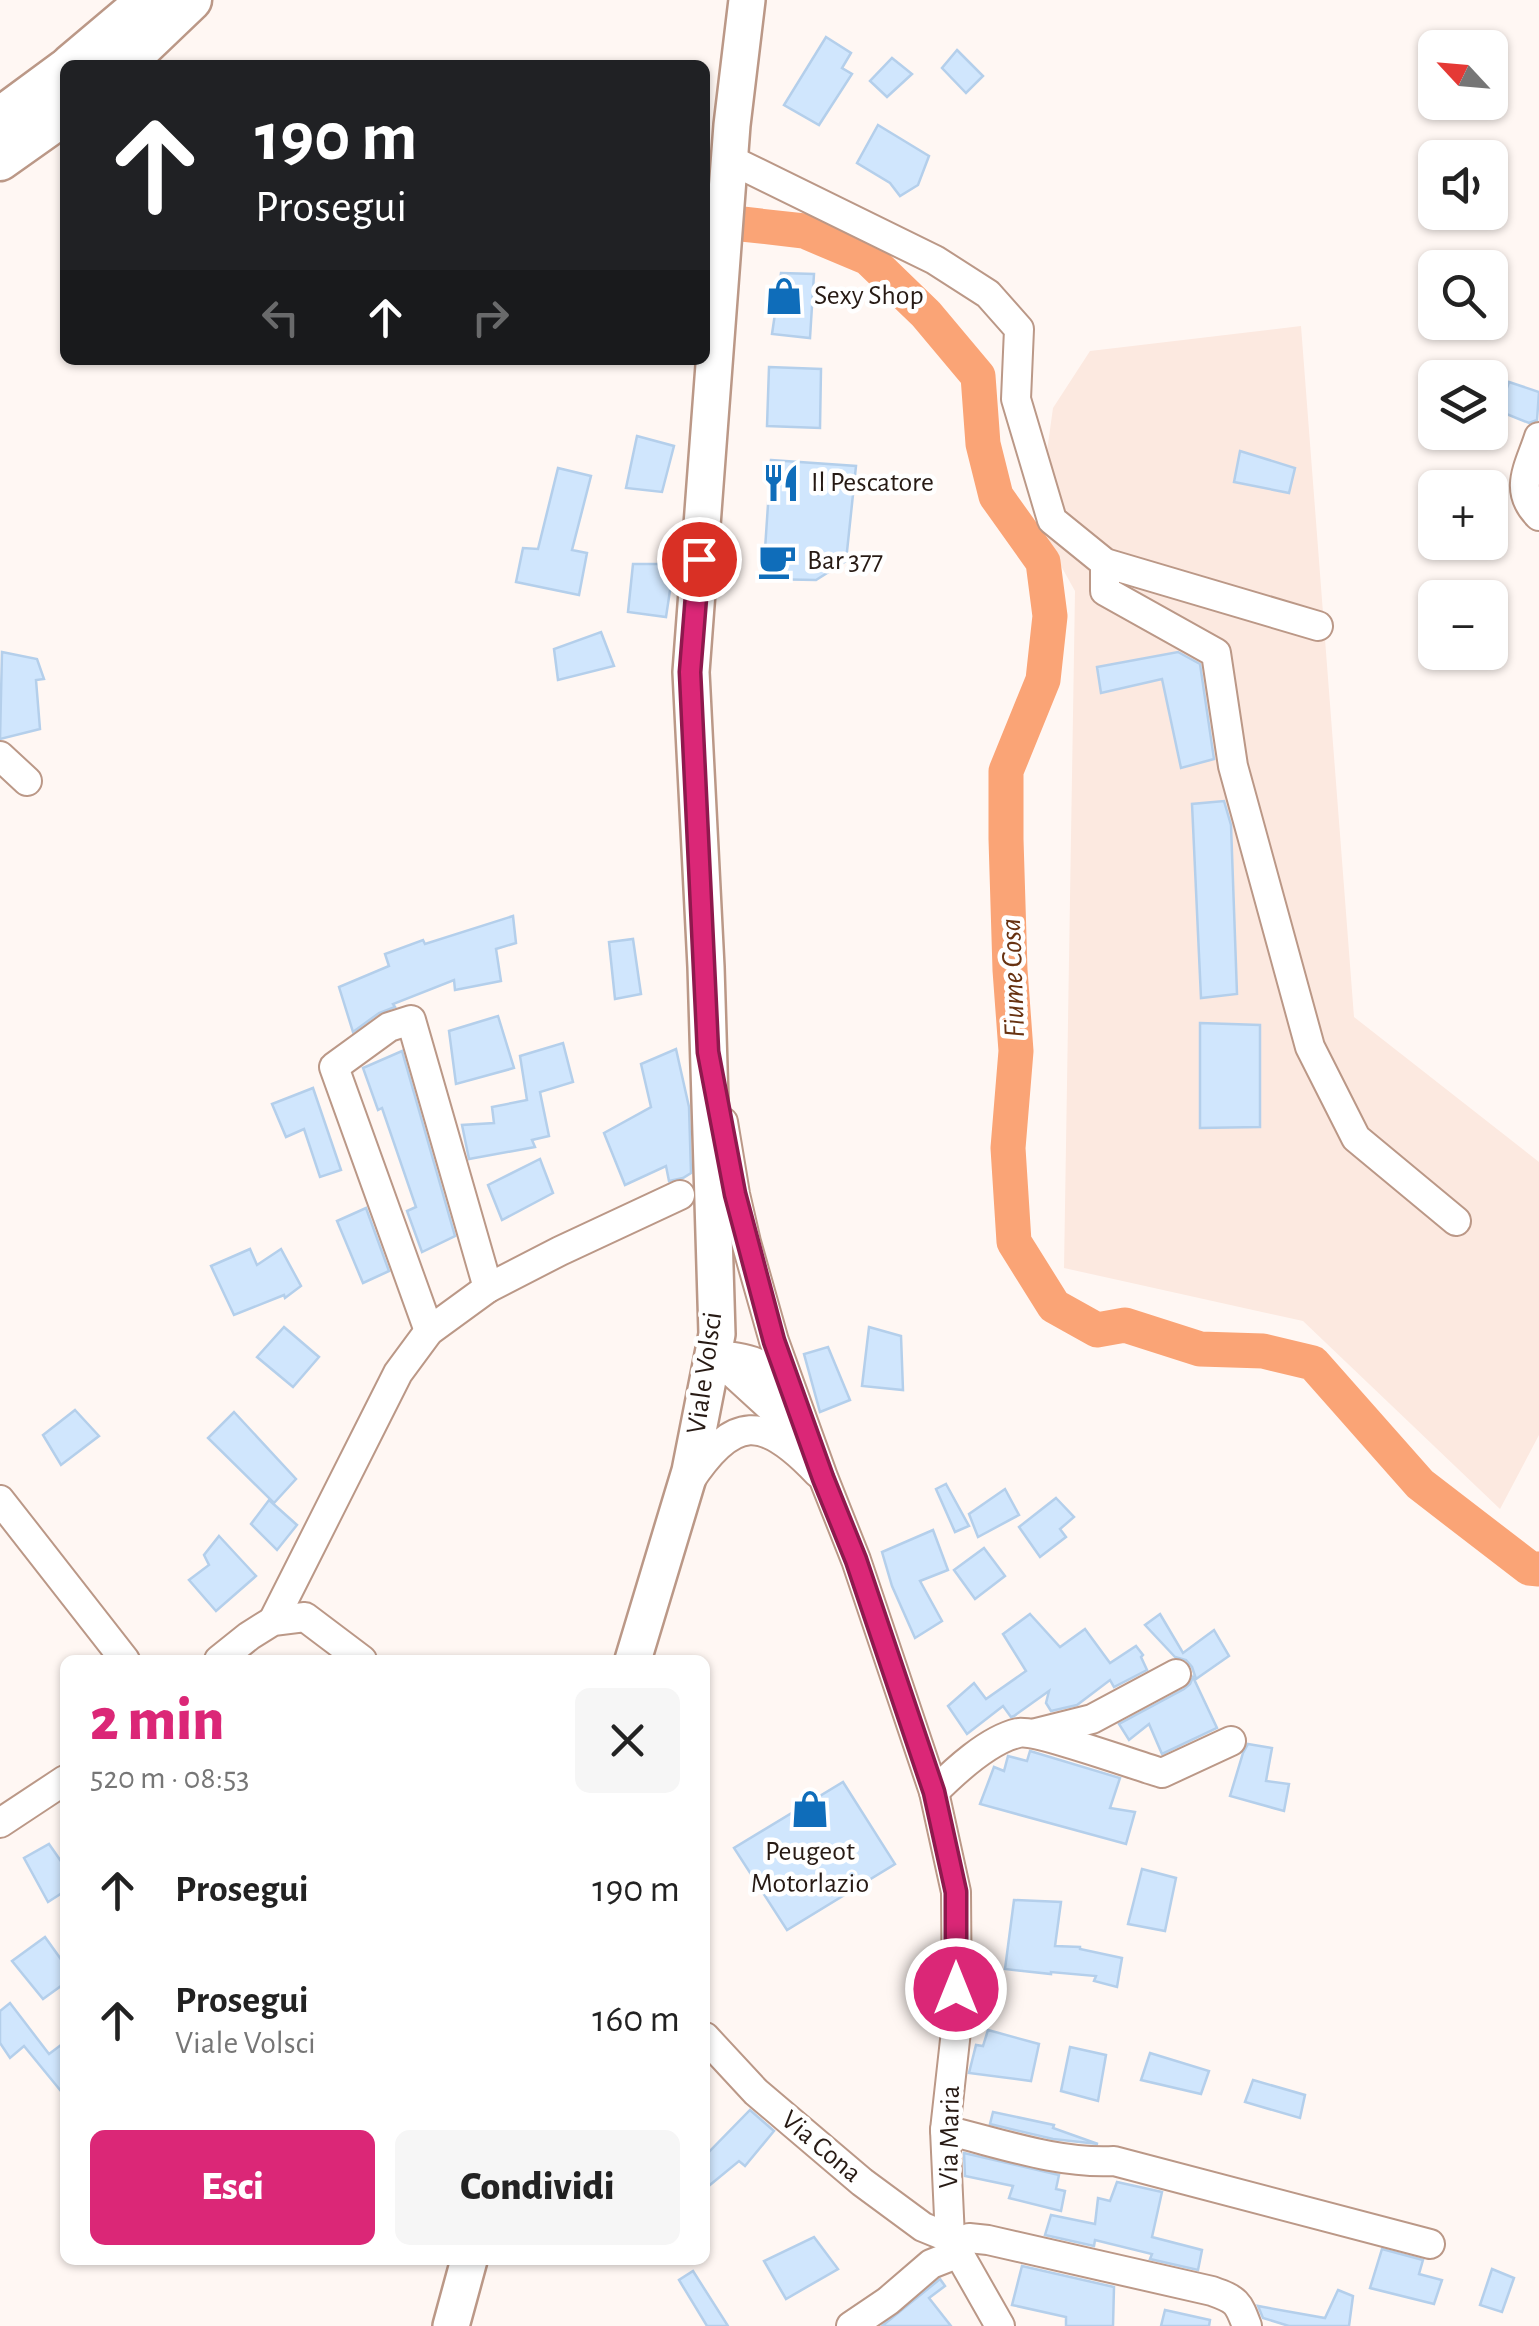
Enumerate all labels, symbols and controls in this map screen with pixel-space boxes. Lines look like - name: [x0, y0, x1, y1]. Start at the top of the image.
- north arrow: [1418, 30, 1508, 120]
- map controls: [1418, 30, 1508, 670]
- icon: ahead: [90, 100, 220, 230]
- text: 190 m: [255, 103, 418, 173]
- button: sound: [1418, 140, 1508, 230]
- text: Prosegui: [255, 185, 407, 230]
- button: search: [1418, 250, 1508, 340]
- shop icon: Sexy Shop: [763, 275, 805, 317]
- place label: Sexy Shop: [814, 282, 924, 310]
- icon: left: [253, 290, 308, 345]
- icon: ahead: [358, 290, 413, 345]
- icon: right: [463, 290, 518, 345]
- button: layers: [1418, 360, 1508, 450]
- restaurant icon: Il Pescatore: [760, 462, 802, 504]
- place label: Il Pescatore: [811, 469, 934, 497]
- button: +: [1418, 470, 1508, 560]
- pin: [657, 517, 742, 602]
- icon: arrive: [672, 532, 727, 587]
- cafe icon: Bar 377: [756, 540, 798, 582]
- place label: Bar 377: [807, 547, 883, 575]
- button: −: [1418, 580, 1508, 670]
- water label: Fiume Cosa: [996, 918, 1030, 1038]
- street label: Viale Volsci: [683, 1310, 727, 1436]
- button: close: [575, 1688, 680, 1793]
- text: 2 min: [90, 1691, 224, 1751]
- text: 520 m · 08:53: [90, 1762, 250, 1794]
- shop icon: Peugeot Motorlazio: [789, 1788, 831, 1830]
- place label: Peugeot Motorlazio: [751, 1838, 869, 1898]
- icon: ahead: [90, 1863, 145, 1918]
- text: Prosegui: [175, 1871, 309, 1909]
- text: 190 m: [592, 1871, 680, 1909]
- position arrow: [904, 1937, 1008, 2041]
- text: Prosegui: [175, 1982, 309, 2020]
- icon: ahead: [90, 1993, 145, 2048]
- text: 160 m: [592, 2001, 680, 2039]
- text: Viale Volsci: [175, 2027, 316, 2059]
- street label: Via Maria: [935, 2085, 965, 2189]
- street label: Via Cona: [776, 2106, 866, 2188]
- button: Esci: [90, 2130, 375, 2245]
- button: Condividi: [395, 2130, 680, 2245]

